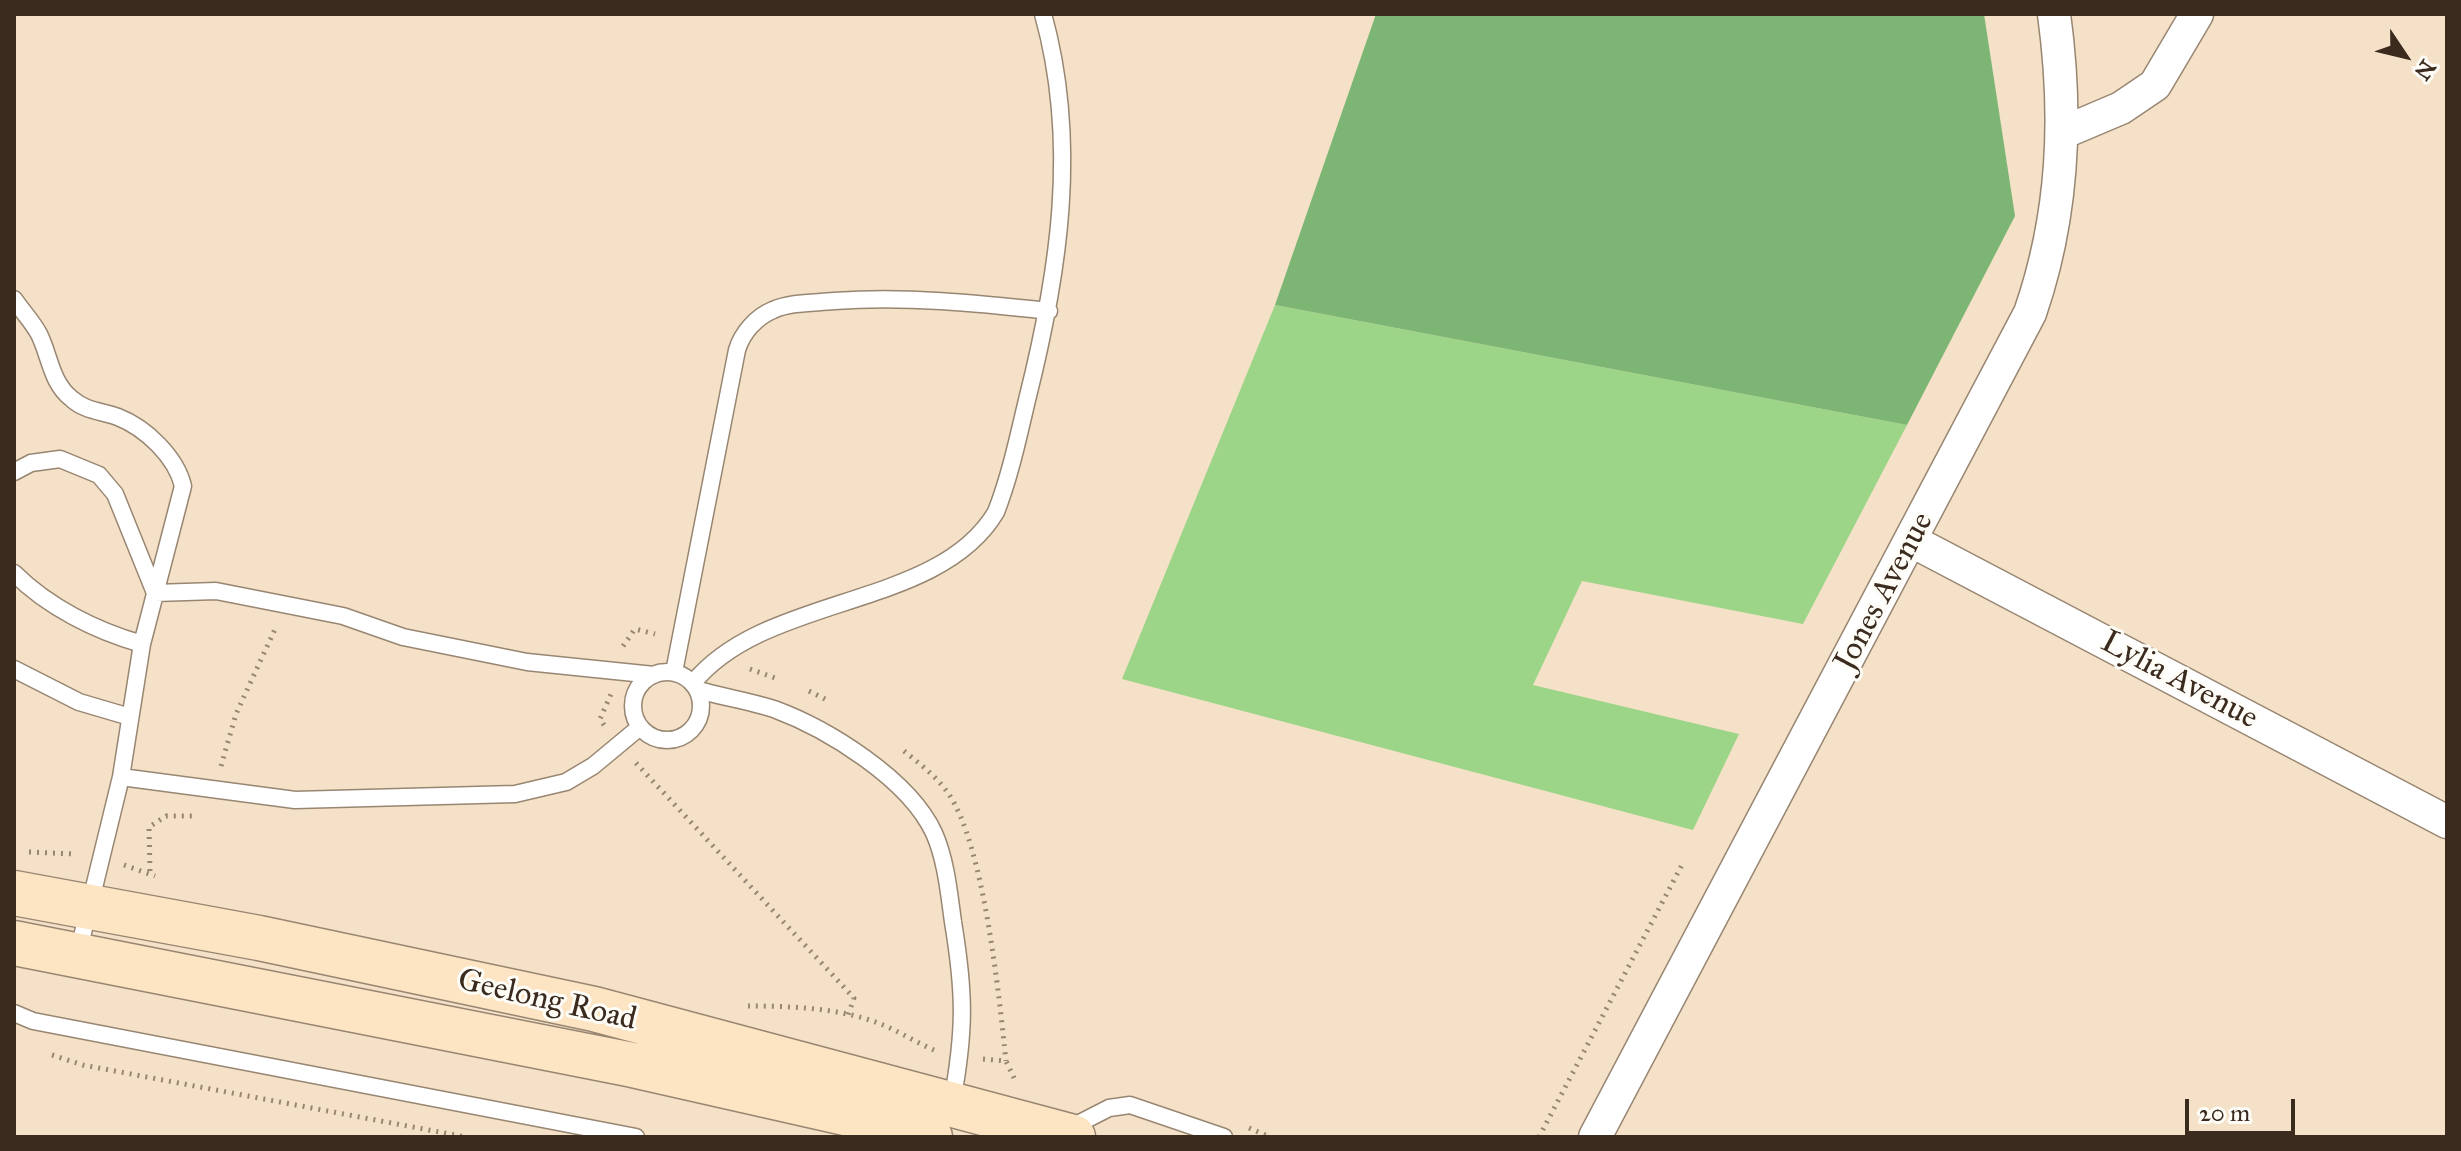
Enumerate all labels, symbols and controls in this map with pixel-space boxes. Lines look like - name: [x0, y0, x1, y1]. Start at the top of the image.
- north arrow: [2365, 16, 2445, 96]
- text: N: [2409, 55, 2441, 85]
- street label: Jones Avenue: [1827, 506, 1943, 678]
- street label: Lylia Avenue: [2094, 624, 2264, 738]
- street label: Geelong Road: [454, 962, 640, 1040]
- scale bar: [2189, 1083, 2299, 1133]
- text: 20 m: [2199, 1098, 2250, 1128]

